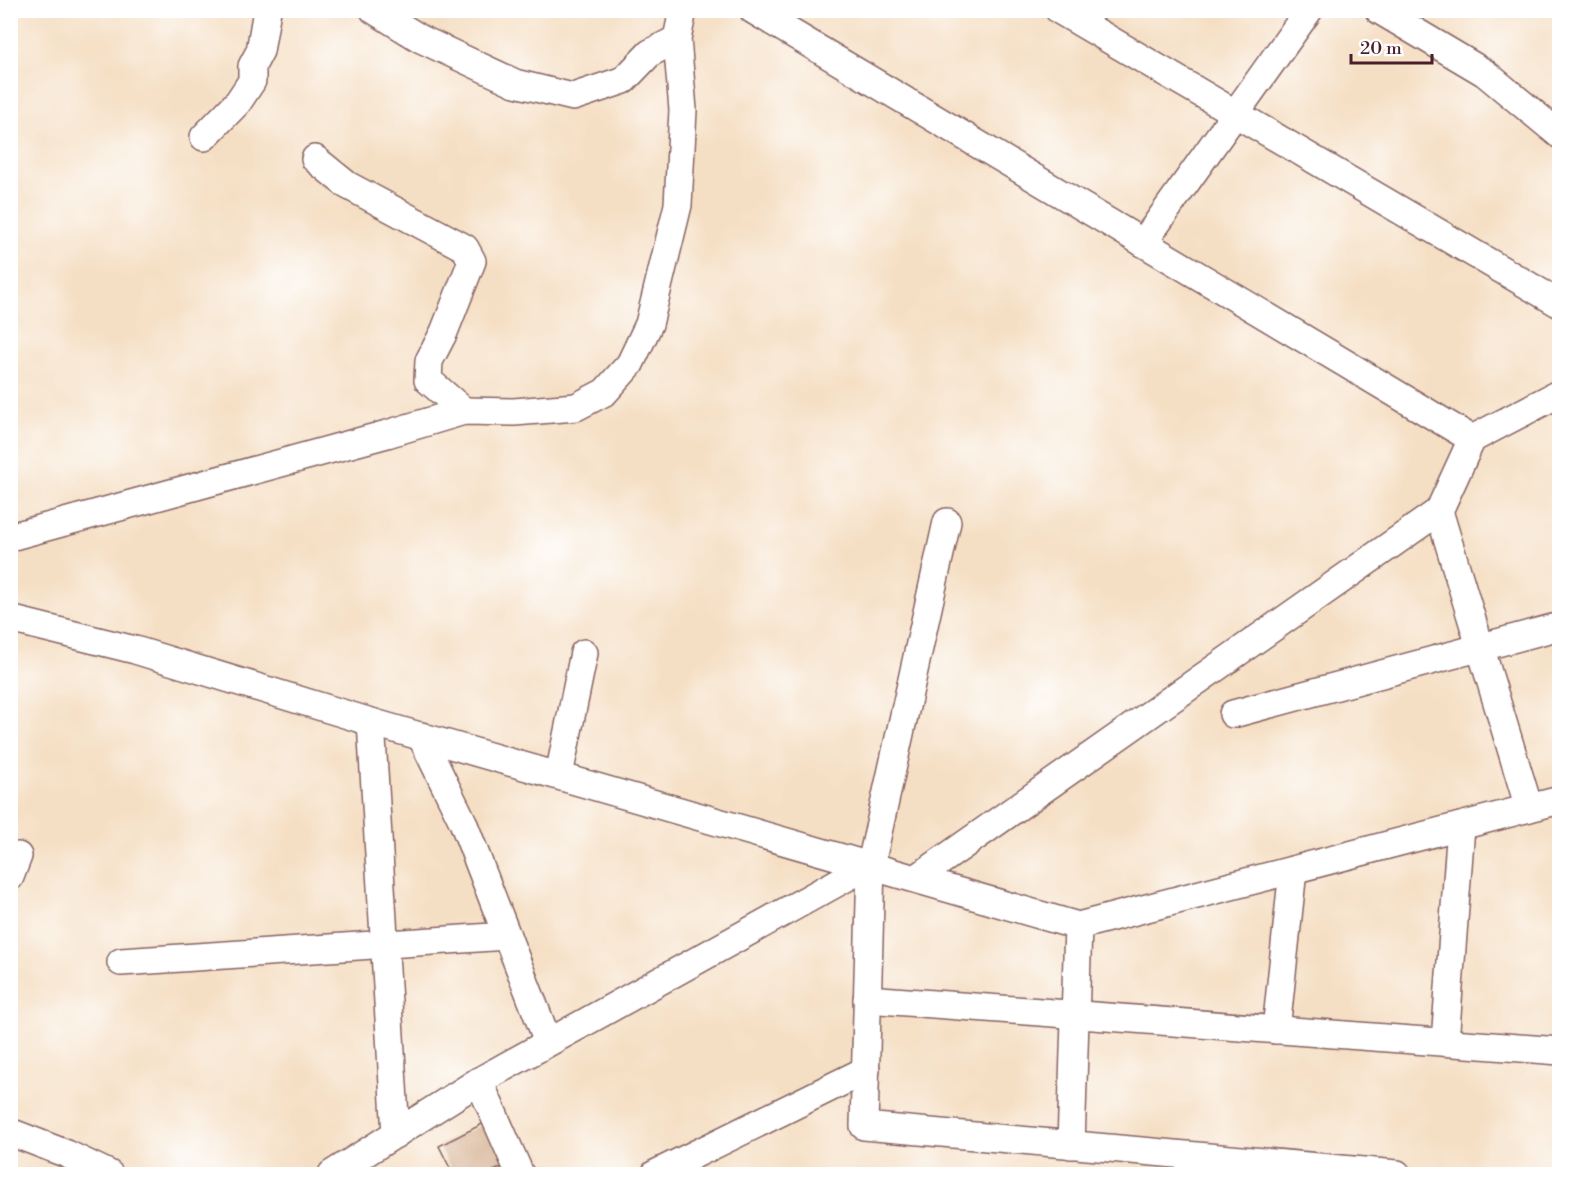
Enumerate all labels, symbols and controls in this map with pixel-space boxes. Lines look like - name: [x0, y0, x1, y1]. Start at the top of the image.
- scale bar: [1351, 27, 1432, 65]
- text: 20 m: [1360, 37, 1402, 60]

